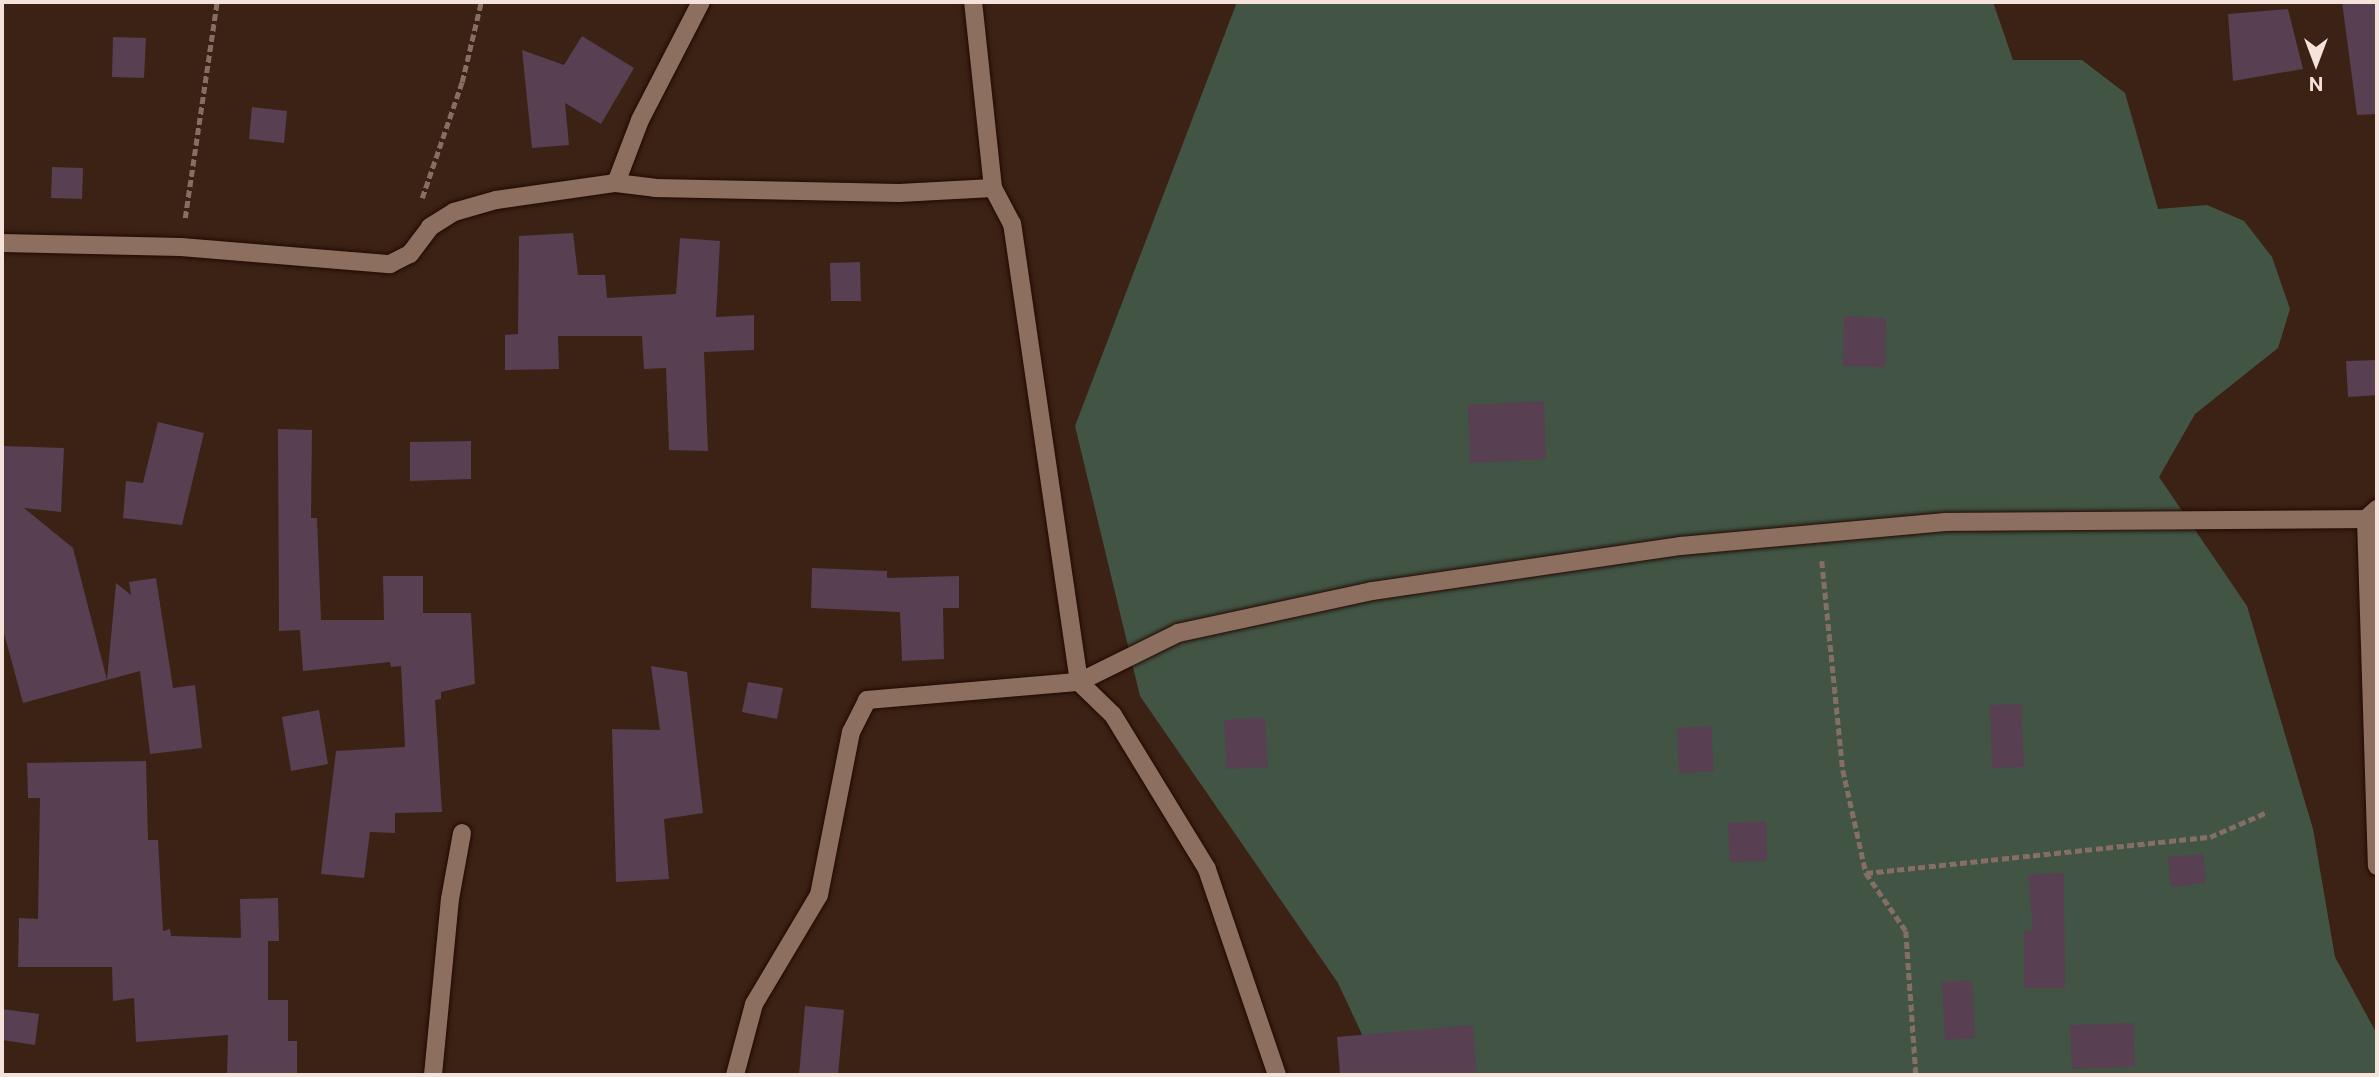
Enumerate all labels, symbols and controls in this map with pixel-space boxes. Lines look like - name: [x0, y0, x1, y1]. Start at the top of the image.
- north arrow: [2281, 28, 2351, 98]
- text: N: [2309, 73, 2323, 95]

